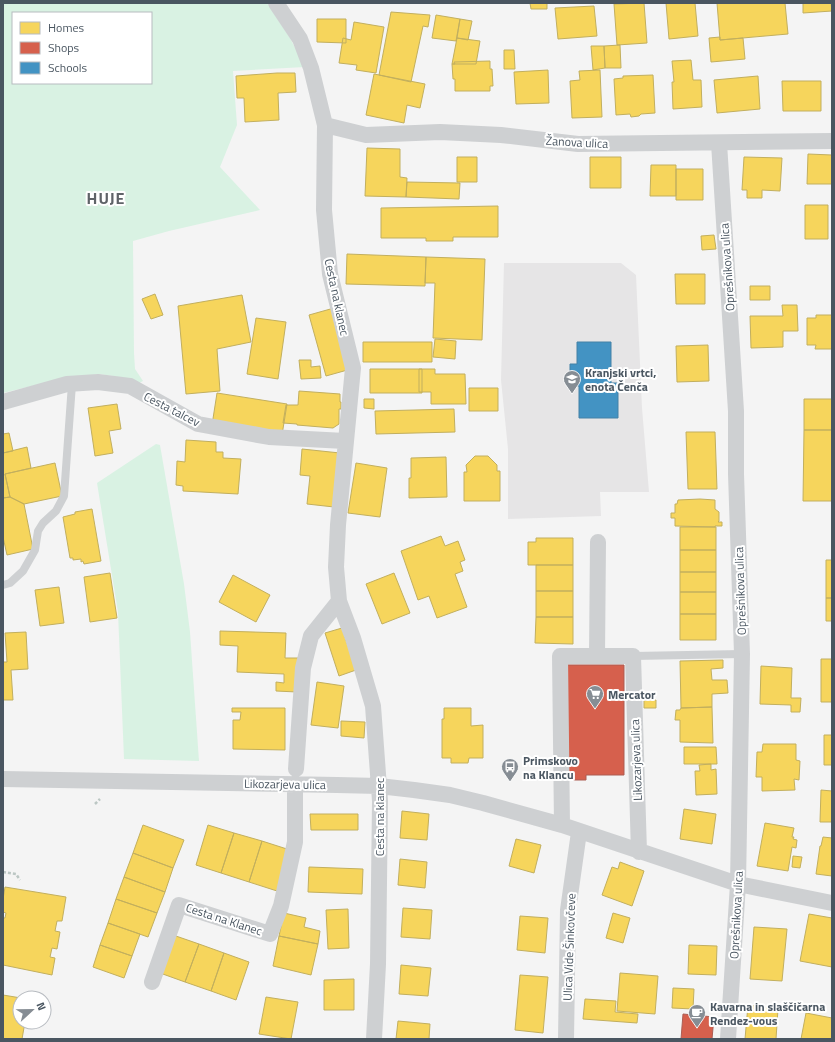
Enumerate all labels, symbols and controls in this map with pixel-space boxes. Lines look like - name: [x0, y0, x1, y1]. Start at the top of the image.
- legend: [12, 12, 152, 84]
- text: Homes: [48, 18, 84, 37]
- text: Shops: [48, 38, 80, 57]
- text: Schools: [48, 58, 88, 77]
- street label: Žanova ulica: [545, 131, 609, 153]
- district label: HUJE: [87, 186, 125, 210]
- street label: Oprešnikova ulica: [714, 222, 740, 312]
- street label: Cesta na klanec: [320, 257, 354, 337]
- place label: Kranjski vrtci, enota Čenča: [585, 363, 656, 396]
- school or university icon: Kranjski vrtci, enota Čenča: [562, 369, 582, 394]
- street label: Cesta talcev: [141, 387, 204, 431]
- street label: Oprešnikova ulica: [729, 547, 751, 635]
- supermarket icon: Mercator: [585, 684, 605, 709]
- place label: Mercator: [608, 685, 656, 704]
- street label: Likozarjeva ulica: [625, 719, 647, 801]
- place label: Primskovo na Klancu: [523, 751, 578, 784]
- bus stop icon: Primskovo na Klancu: [500, 757, 520, 782]
- street label: Likozarjeva ulica: [244, 774, 326, 794]
- street label: Cesta na klanec: [370, 778, 389, 856]
- street label: Oprešnikova ulica: [724, 870, 748, 960]
- street label: Ulica Vide Šinkovčeve: [558, 893, 580, 1001]
- street label: Cesta na Klanec: [183, 898, 265, 940]
- north arrow: [12, 990, 52, 1030]
- place label: Kavarna in slaščičarna Rendez-vous: [710, 997, 825, 1030]
- text: N: [32, 1000, 50, 1013]
- cafe icon: Kavarna in slaščičarna Rendez-vous: [687, 1003, 707, 1028]

